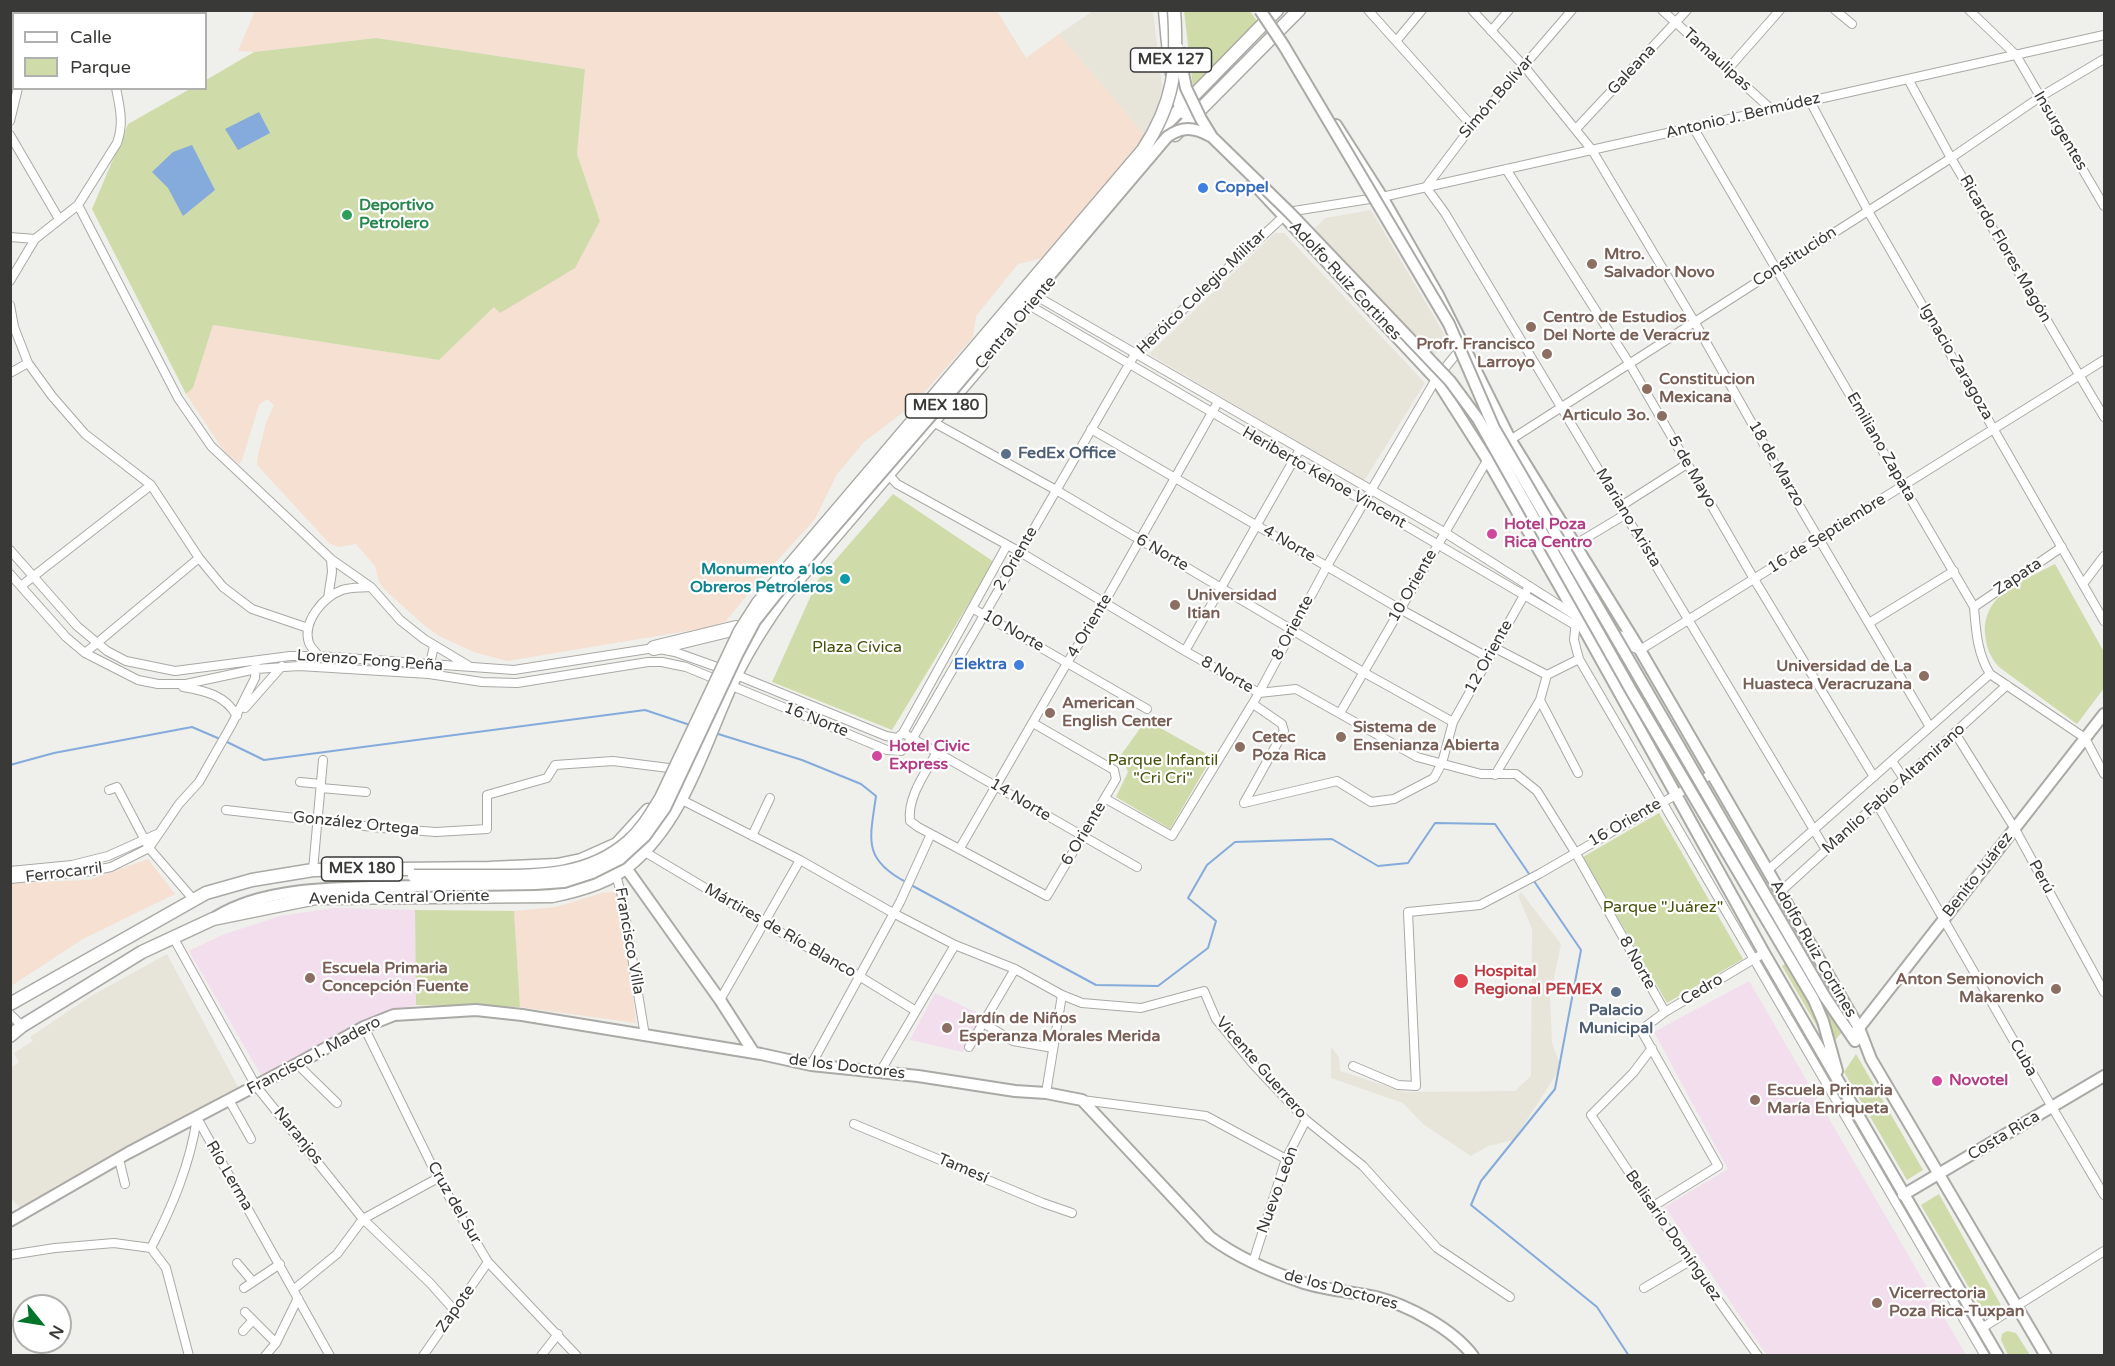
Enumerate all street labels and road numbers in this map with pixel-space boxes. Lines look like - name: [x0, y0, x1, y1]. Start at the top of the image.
- street label: Tamaulipas: [1679, 24, 1755, 96]
- street label: Galeana: [1604, 41, 1660, 99]
- road number: MEX 127: [1130, 48, 1212, 72]
- street label: Simón Bolívar: [1456, 51, 1538, 143]
- street label: Insurgentes: [2029, 88, 2091, 174]
- street label: Antonio J. Bermúdez: [1664, 89, 1822, 143]
- street label: Ricardo Flores Magón: [1955, 172, 2055, 326]
- street label: Adolfo Ruiz Cortines: [1285, 218, 1405, 344]
- street label: Constitución: [1750, 223, 1840, 291]
- street label: Heróico Colegio Militar: [1133, 225, 1271, 359]
- street label: Central Oriente: [972, 273, 1060, 373]
- street label: Ignacio Zaragoza: [1915, 301, 1997, 423]
- street label: Emiliano Zapata: [1842, 389, 1920, 505]
- road number: MEX 180: [906, 394, 986, 418]
- street label: 18 de Marzo: [1744, 418, 1808, 510]
- street label: Heriberto Kehoe Vincent: [1238, 423, 1410, 533]
- street label: 5 de Mayo: [1664, 433, 1720, 511]
- street label: Mariano Arista: [1591, 465, 1665, 571]
- street label: 16 de Septiembre: [1765, 490, 1889, 578]
- street label: 4 Norte: [1259, 521, 1319, 567]
- street label: 2 Oriente: [990, 524, 1042, 594]
- street label: 6 Norte: [1132, 530, 1192, 576]
- street label: 10 Oriente: [1384, 546, 1442, 626]
- street label: Zapata: [1991, 554, 2045, 600]
- street label: 4 Oriente: [1064, 591, 1116, 661]
- street label: 8 Oriente: [1268, 592, 1318, 664]
- street label: 10 Norte: [979, 606, 1047, 656]
- street label: 12 Oriente: [1461, 617, 1517, 697]
- street label: Lorenzo Fong Peña: [296, 646, 444, 676]
- street label: 8 Norte: [1197, 652, 1257, 698]
- street label: 16 Norte: [781, 698, 851, 742]
- street label: Manlio Fabio Altamirano: [1819, 720, 1969, 858]
- street label: 14 Norte: [986, 774, 1054, 826]
- street label: 16 Oriente: [1585, 794, 1665, 852]
- street label: 6 Oriente: [1058, 799, 1110, 869]
- street label: González Ortega: [292, 808, 420, 840]
- street label: Benito Juárez: [1939, 829, 2017, 921]
- road number: MEX 180: [322, 857, 403, 881]
- street label: Perú: [2024, 857, 2058, 897]
- street label: Ferrocarril: [24, 859, 104, 887]
- street label: Adolfo Ruiz Cortines: [1766, 877, 1860, 1021]
- street label: Mártires de Río Blanco: [701, 880, 859, 982]
- street label: Francisco Villa: [610, 886, 648, 996]
- street label: Avenida Central Oriente: [308, 887, 490, 909]
- street label: 8 Norte: [1615, 933, 1659, 993]
- street label: Cedro: [1677, 970, 1727, 1010]
- street label: Francisco I. Madero: [244, 1013, 384, 1099]
- street label: Vicente Guerrero: [1211, 1013, 1311, 1123]
- street label: Cuba: [2005, 1036, 2041, 1080]
- street label: de los Doctores: [788, 1050, 906, 1084]
- street label: Naranjos: [269, 1103, 327, 1169]
- street label: Costa Rica: [1965, 1107, 2043, 1165]
- street label: Río Lerma: [201, 1138, 257, 1214]
- street label: Nuevo León: [1253, 1144, 1303, 1236]
- street label: Tamesí: [935, 1150, 991, 1188]
- street label: Cruz del Sur: [423, 1158, 485, 1248]
- street label: Belisario Domínguez: [1621, 1167, 1725, 1305]
- street label: de los Doctores: [1282, 1266, 1400, 1314]
- street label: Zapote: [433, 1281, 479, 1337]

